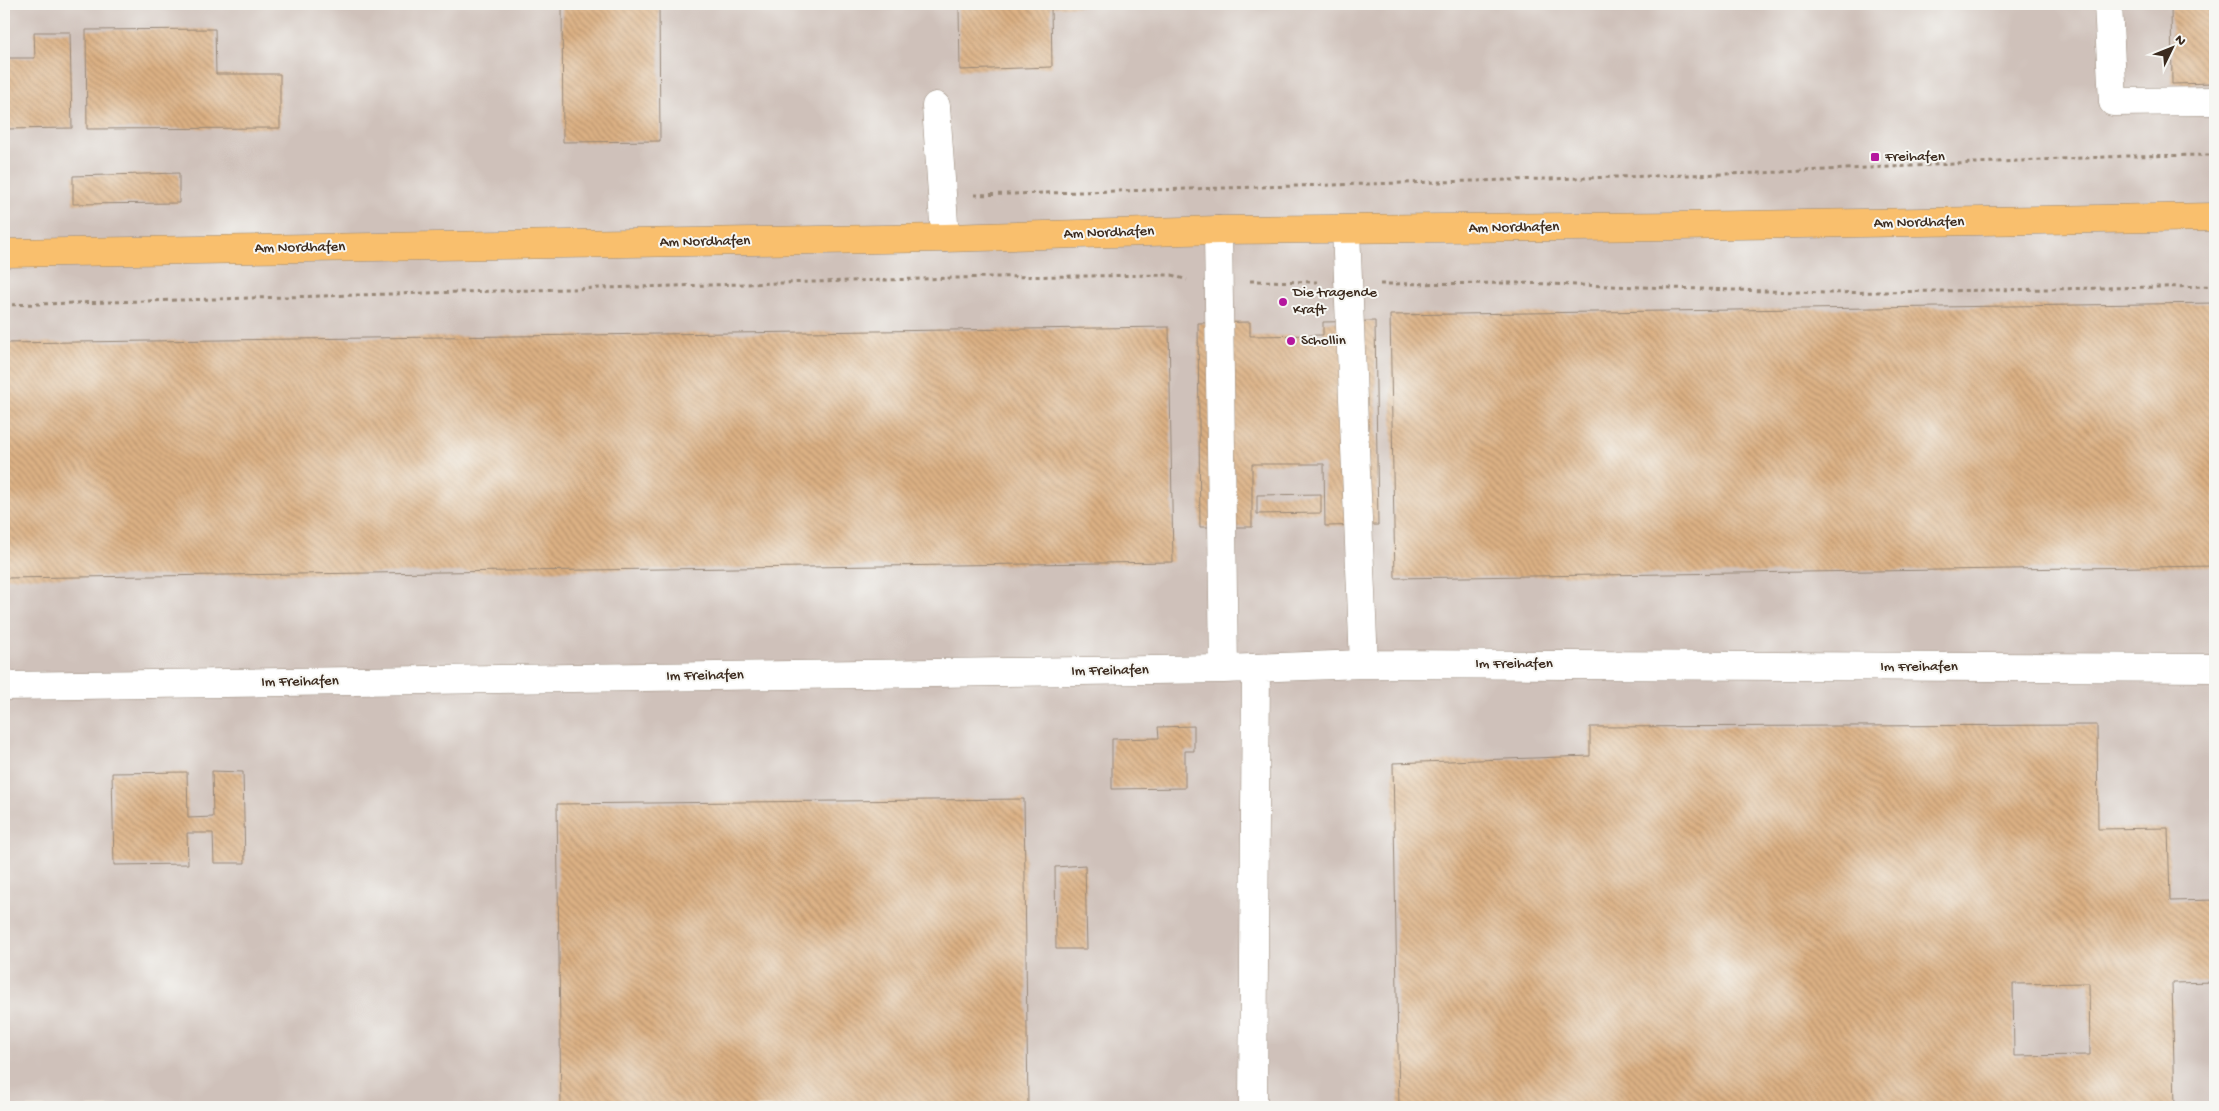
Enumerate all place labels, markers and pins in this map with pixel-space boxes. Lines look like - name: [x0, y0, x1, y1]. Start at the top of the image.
- place label: Freihafen: [1884, 148, 1945, 166]
- marker: Freihafen: [1869, 151, 1881, 163]
- place label: Die tragende Kraft: [1292, 284, 1377, 319]
- marker: Die tragende Kraft: [1277, 296, 1289, 308]
- place label: Schollin: [1301, 332, 1346, 350]
- marker: Schollin: [1285, 335, 1297, 347]

